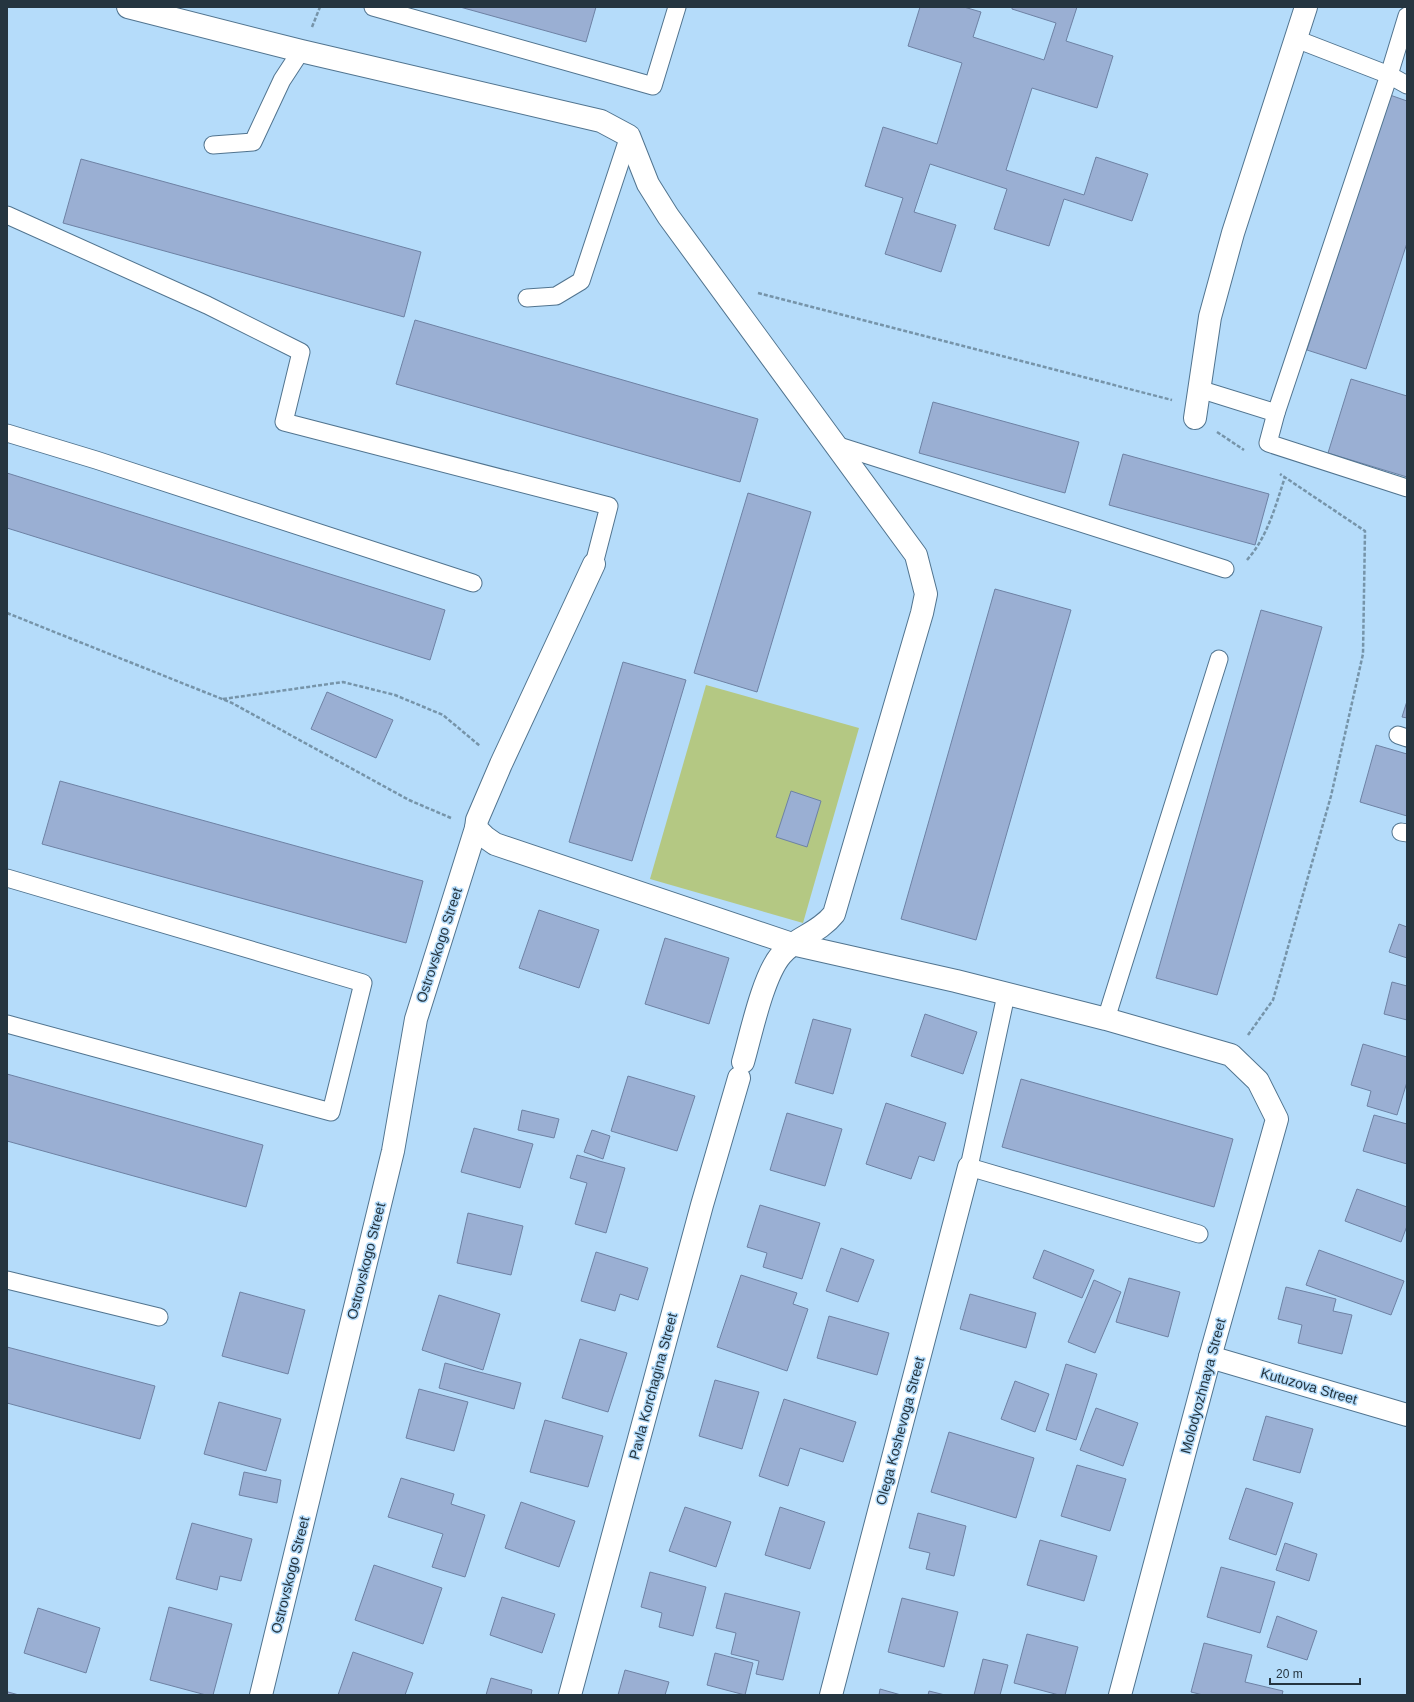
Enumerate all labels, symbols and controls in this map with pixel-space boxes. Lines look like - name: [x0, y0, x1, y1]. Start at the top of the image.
- street label: Ostrovskogo Street: [413, 885, 465, 1004]
- street label: Ostrovskogo Street: [344, 1201, 388, 1321]
- street label: Pavla Korchagina Street: [626, 1311, 680, 1461]
- street label: Molodyozhnaya Street: [1177, 1317, 1229, 1455]
- street label: Olega Koshevoga Street: [873, 1355, 927, 1507]
- street label: Kutuzova Street: [1259, 1365, 1359, 1407]
- street label: Ostrovskogo Street: [268, 1515, 312, 1635]
- scale bar: [1270, 1660, 1360, 1686]
- text: 20 m: [1276, 1667, 1303, 1681]

